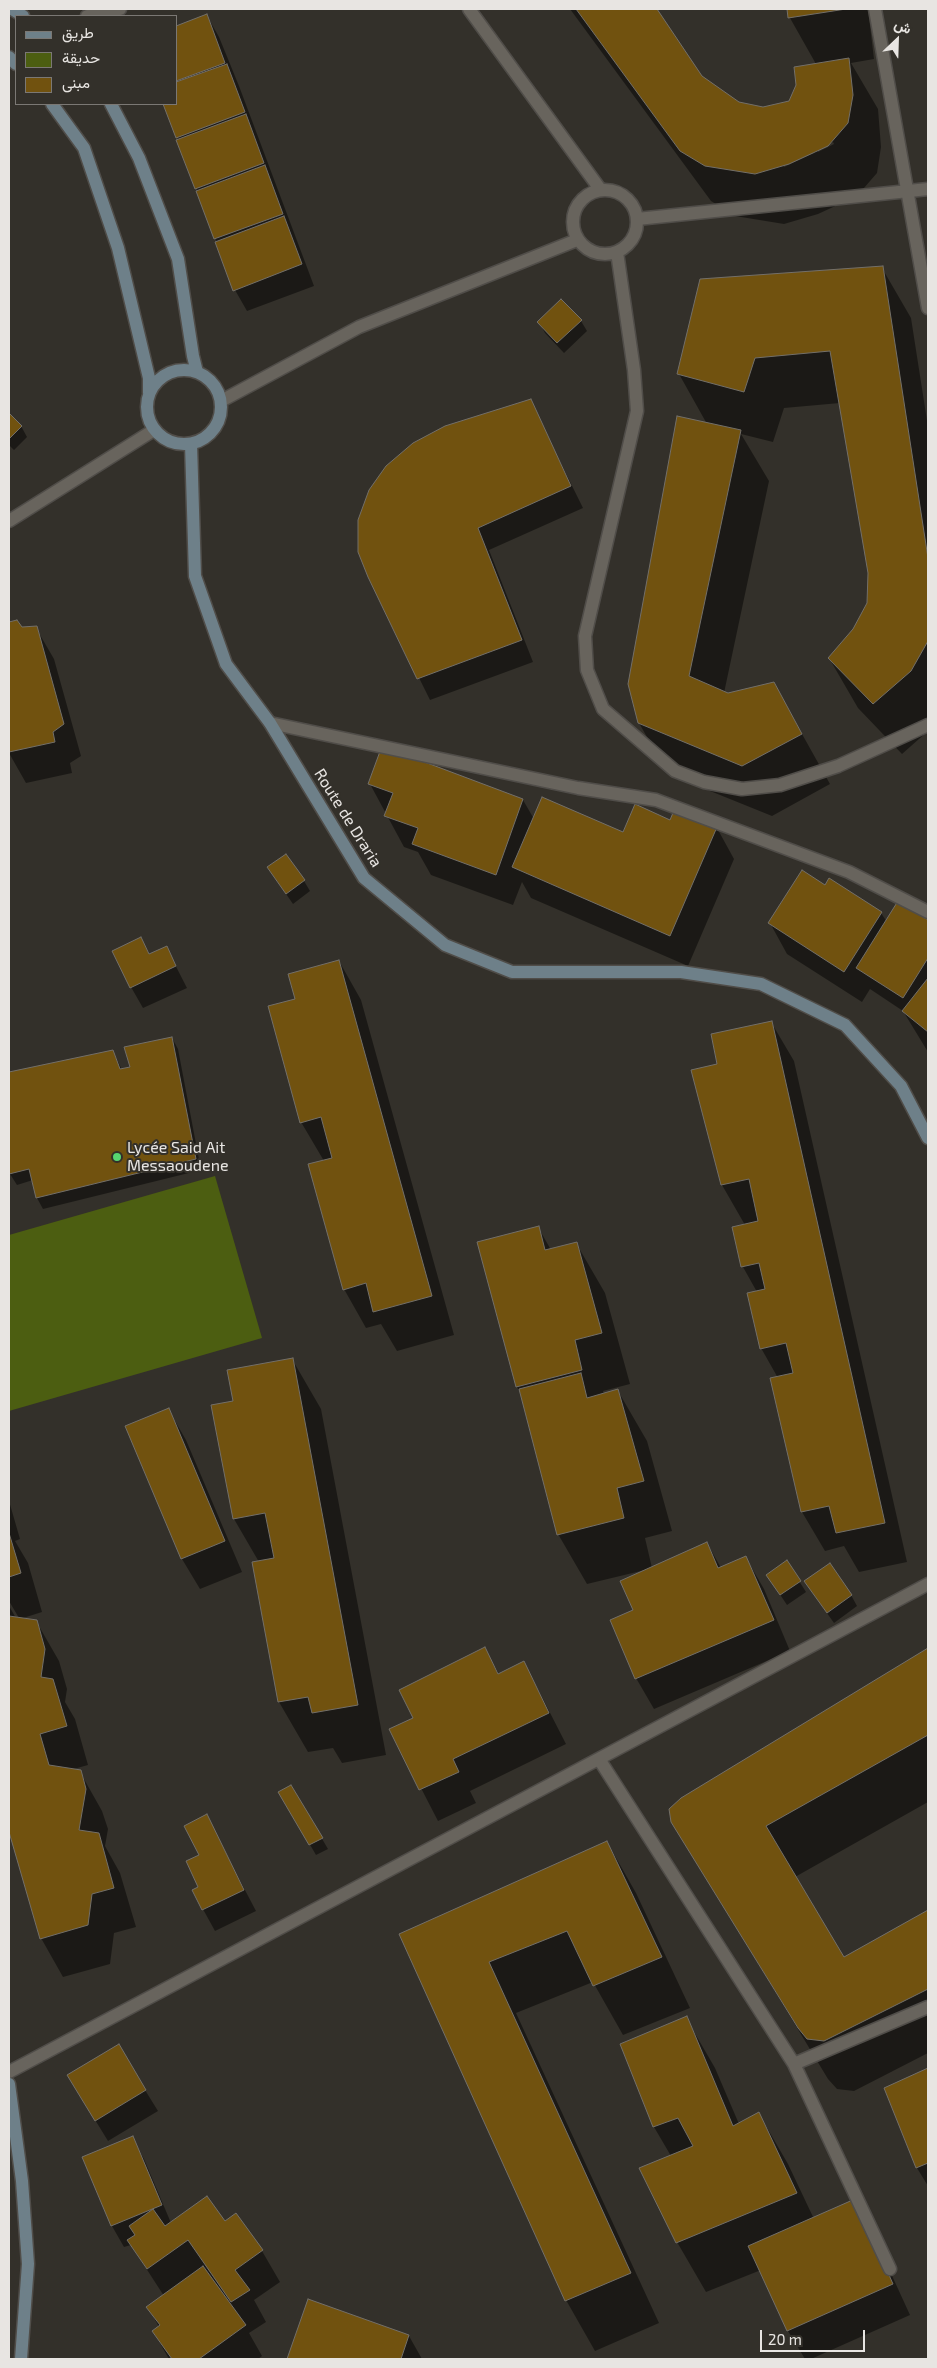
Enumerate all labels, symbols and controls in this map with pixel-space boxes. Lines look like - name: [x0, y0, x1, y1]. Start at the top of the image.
- legend: [15, 15, 178, 105]
- north arrow: [872, 15, 922, 65]
- text: ش: [892, 15, 914, 37]
- text: طريق: [62, 23, 94, 41]
- text: حديقة: [62, 48, 100, 66]
- text: مبنى: [62, 73, 90, 91]
- street label: Route de Draria: [310, 765, 386, 871]
- place label: Lycée Said Ait Messaoudene: [127, 1138, 229, 1176]
- marker: Lycée Said Ait Messaoudene: [111, 1151, 123, 1163]
- scale bar: [762, 2320, 867, 2352]
- text: 20 m: [768, 2330, 802, 2348]

